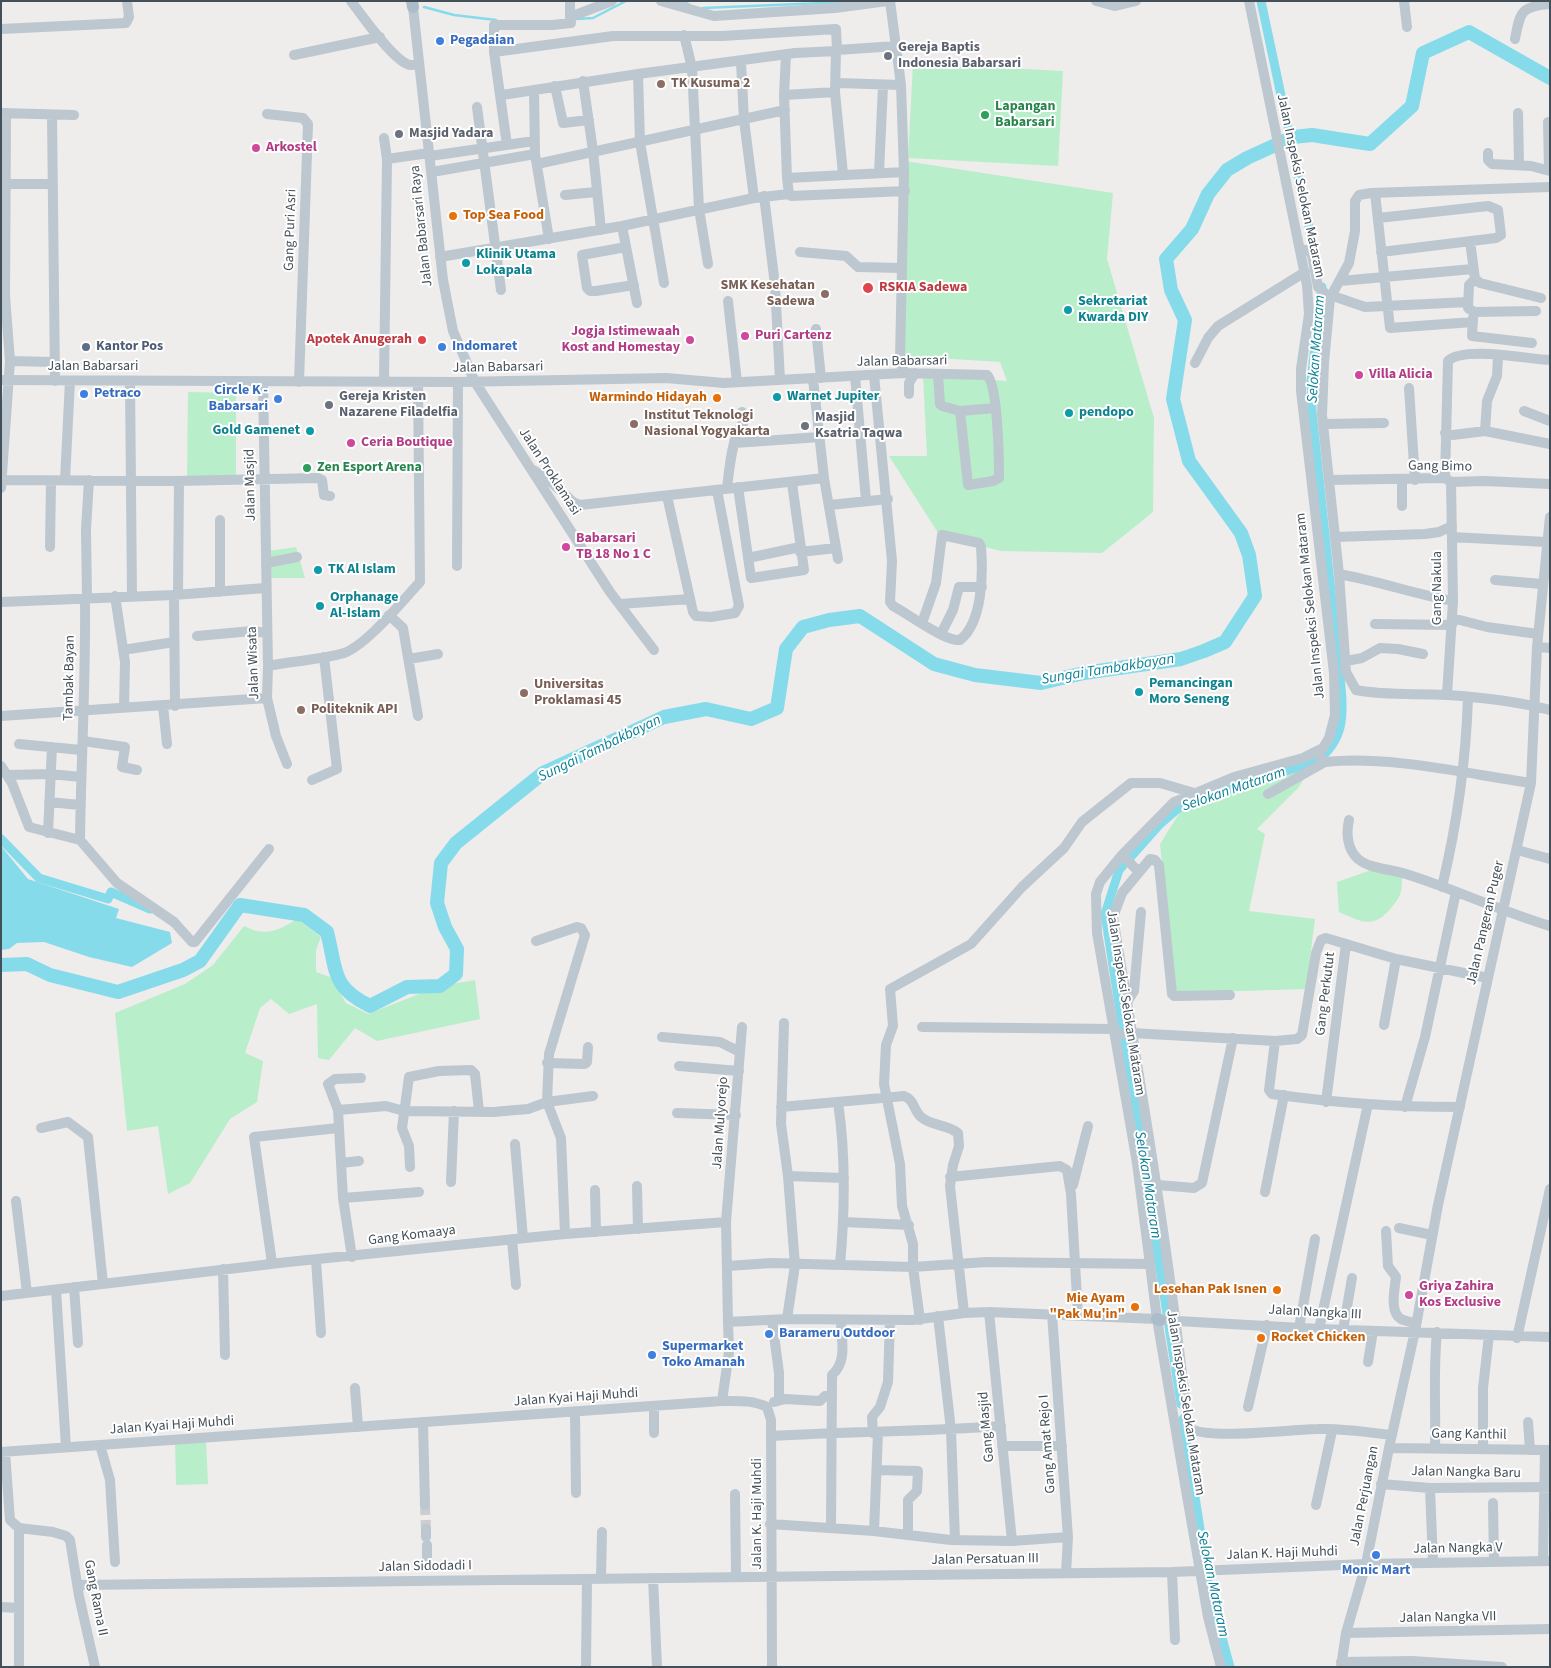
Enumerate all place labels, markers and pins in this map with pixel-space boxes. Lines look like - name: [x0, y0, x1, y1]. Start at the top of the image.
- place label: Pegadaian: [450, 33, 514, 49]
- marker: Pegadaian: [434, 35, 446, 47]
- place label: Gereja Baptis Indonesia Babarsari: [898, 40, 1021, 72]
- marker: Gereja Baptis Indonesia Babarsari: [882, 50, 894, 62]
- place label: TK Kusuma 2: [671, 76, 750, 92]
- marker: TK Kusuma 2: [655, 78, 667, 90]
- place label: Lapangan Babarsari: [995, 99, 1055, 132]
- marker: Lapangan Babarsari: [979, 109, 991, 121]
- place label: Masjid Yadara: [409, 126, 493, 142]
- marker: Masjid Yadara: [393, 128, 405, 140]
- place label: Arkostel: [266, 140, 317, 156]
- marker: Arkostel: [250, 142, 262, 154]
- place label: Top Sea Food: [463, 208, 544, 224]
- marker: Top Sea Food: [447, 210, 459, 222]
- place label: Klinik Utama Lokapala: [476, 247, 556, 280]
- marker: Klinik Utama Lokapala: [460, 257, 472, 269]
- place label: SMK Kesehatan Sadewa: [721, 278, 815, 310]
- place label: RSKIA Sadewa: [879, 280, 967, 296]
- marker: RSKIA Sadewa: [861, 281, 875, 295]
- marker: SMK Kesehatan Sadewa: [819, 288, 831, 300]
- place label: Sekretariat Kwarda DIY: [1078, 294, 1148, 326]
- marker: Sekretariat Kwarda DIY: [1062, 304, 1074, 316]
- place label: Jogja Istimewaah Kost and Homestay: [562, 324, 680, 357]
- place label: Puri Cartenz: [755, 328, 831, 344]
- marker: Puri Cartenz: [739, 330, 751, 342]
- place label: Apotek Anugerah: [307, 332, 412, 348]
- marker: Apotek Anugerah: [416, 334, 428, 346]
- marker: Jogja Istimewaah Kost and Homestay: [684, 334, 696, 346]
- place label: Kantor Pos: [96, 339, 163, 355]
- place label: Indomaret: [452, 339, 517, 355]
- marker: Kantor Pos: [80, 341, 92, 353]
- marker: Indomaret: [436, 341, 448, 353]
- place label: Villa Alicia: [1369, 367, 1433, 383]
- marker: Villa Alicia: [1353, 369, 1365, 381]
- place label: Circle K - Babarsari: [208, 383, 268, 416]
- place label: Petraco: [94, 386, 141, 402]
- marker: Petraco: [78, 388, 90, 400]
- place label: Gereja Kristen Nazarene Filadelfia: [339, 389, 458, 422]
- place label: Warnet Jupiter: [787, 389, 879, 405]
- place label: Warmindo Hidayah: [589, 390, 707, 406]
- marker: Warnet Jupiter: [771, 391, 783, 403]
- marker: Warmindo Hidayah: [711, 392, 723, 404]
- marker: Circle K - Babarsari: [272, 393, 284, 405]
- marker: Gereja Kristen Nazarene Filadelfia: [323, 399, 335, 411]
- place label: pendopo: [1079, 405, 1134, 421]
- marker: pendopo: [1063, 407, 1075, 419]
- place label: Institut Teknologi Nasional Yogyakarta: [644, 408, 770, 441]
- place label: Masjid Ksatria Taqwa: [815, 410, 902, 442]
- marker: Institut Teknologi Nasional Yogyakarta: [628, 418, 640, 430]
- marker: Masjid Ksatria Taqwa: [799, 420, 811, 432]
- place label: Gold Gamenet: [212, 423, 300, 439]
- marker: Gold Gamenet: [304, 425, 316, 437]
- place label: Ceria Boutique: [361, 435, 453, 451]
- marker: Ceria Boutique: [345, 437, 357, 449]
- place label: Zen Esport Arena: [317, 460, 422, 476]
- marker: Zen Esport Arena: [301, 462, 313, 474]
- place label: Babarsari TB 18 No 1 C: [576, 531, 651, 564]
- marker: Babarsari TB 18 No 1 C: [560, 541, 572, 553]
- place label: TK Al Islam: [328, 562, 396, 578]
- marker: TK Al Islam: [312, 564, 324, 576]
- place label: Orphanage Al-Islam: [330, 590, 398, 622]
- marker: Orphanage Al-Islam: [314, 600, 326, 612]
- place label: Pemancingan Moro Seneng: [1149, 676, 1233, 709]
- place label: Universitas Proklamasi 45: [534, 677, 622, 710]
- marker: Pemancingan Moro Seneng: [1133, 686, 1145, 698]
- marker: Universitas Proklamasi 45: [518, 687, 530, 699]
- place label: Politeknik API: [311, 702, 398, 718]
- marker: Politeknik API: [295, 704, 307, 716]
- place label: Griya Zahira Kos Exclusive: [1419, 1279, 1501, 1311]
- place label: Lesehan Pak Isnen: [1154, 1282, 1267, 1298]
- marker: Lesehan Pak Isnen: [1271, 1284, 1283, 1296]
- marker: Griya Zahira Kos Exclusive: [1403, 1289, 1415, 1301]
- place label: Mie Ayam "Pak Mu'in": [1050, 1291, 1125, 1324]
- marker: Mie Ayam "Pak Mu'in": [1129, 1301, 1141, 1313]
- place label: Barameru Outdoor: [779, 1326, 895, 1342]
- marker: Barameru Outdoor: [763, 1328, 775, 1340]
- place label: Rocket Chicken: [1271, 1330, 1365, 1346]
- marker: Rocket Chicken: [1255, 1332, 1267, 1344]
- place label: Supermarket Toko Amanah: [662, 1339, 745, 1371]
- marker: Supermarket Toko Amanah: [646, 1349, 658, 1361]
- marker: Monic Mart: [1370, 1549, 1382, 1561]
- place label: Monic Mart: [1342, 1563, 1410, 1579]

